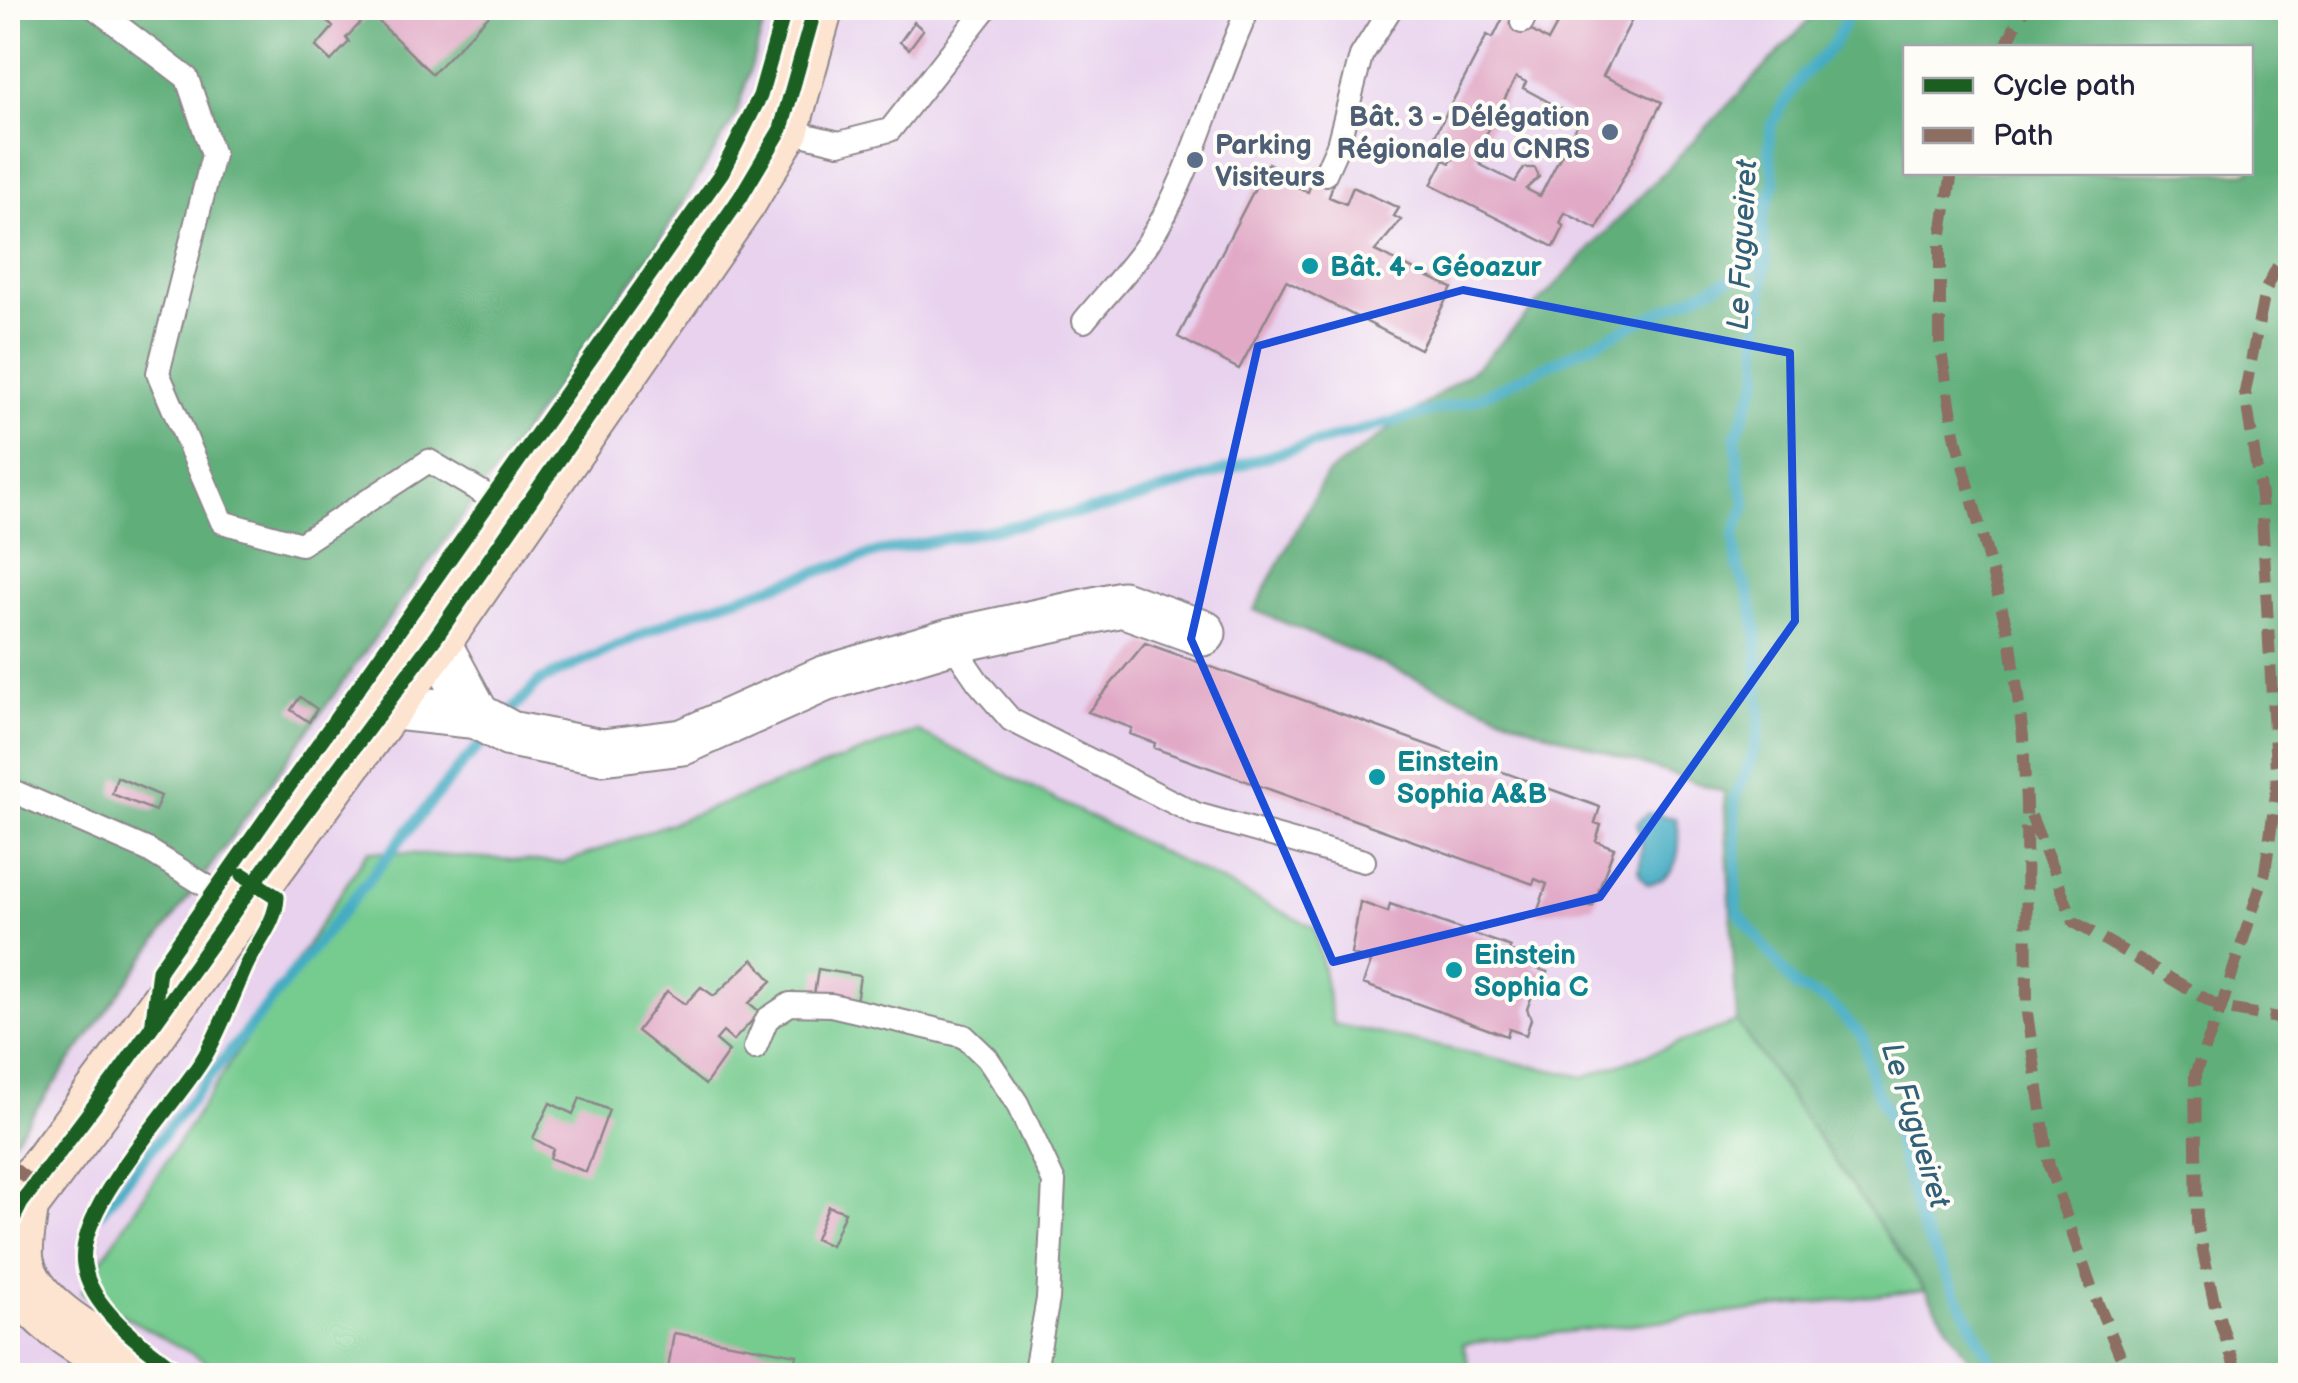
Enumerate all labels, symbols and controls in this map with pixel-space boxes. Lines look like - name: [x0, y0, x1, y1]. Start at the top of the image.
- legend: [1903, 45, 2253, 175]
- text: Cycle path: [1993, 68, 2136, 104]
- place label: Bât. 3 - Délégation Régionale du CNRS: [1336, 101, 1590, 166]
- text: Path: [1993, 118, 2053, 154]
- marker: Bât. 3 - Délégation Régionale du CNRS: [1599, 121, 1621, 143]
- place label: Parking Visiteurs: [1215, 129, 1325, 194]
- marker: Parking Visiteurs: [1184, 149, 1206, 171]
- water label: Le Fugueiret: [1721, 158, 1765, 331]
- place label: Bât. 4 - Géoazur: [1330, 251, 1543, 284]
- marker: Bât. 4 - Géoazur: [1299, 255, 1321, 277]
- place label: Einstein Sophia A&B: [1397, 746, 1547, 811]
- marker: Einstein Sophia A&B: [1366, 766, 1388, 788]
- place label: Einstein Sophia C: [1474, 939, 1589, 1004]
- marker: Einstein Sophia C: [1443, 959, 1465, 981]
- water label: Le Fugueiret: [1873, 1038, 1957, 1213]

